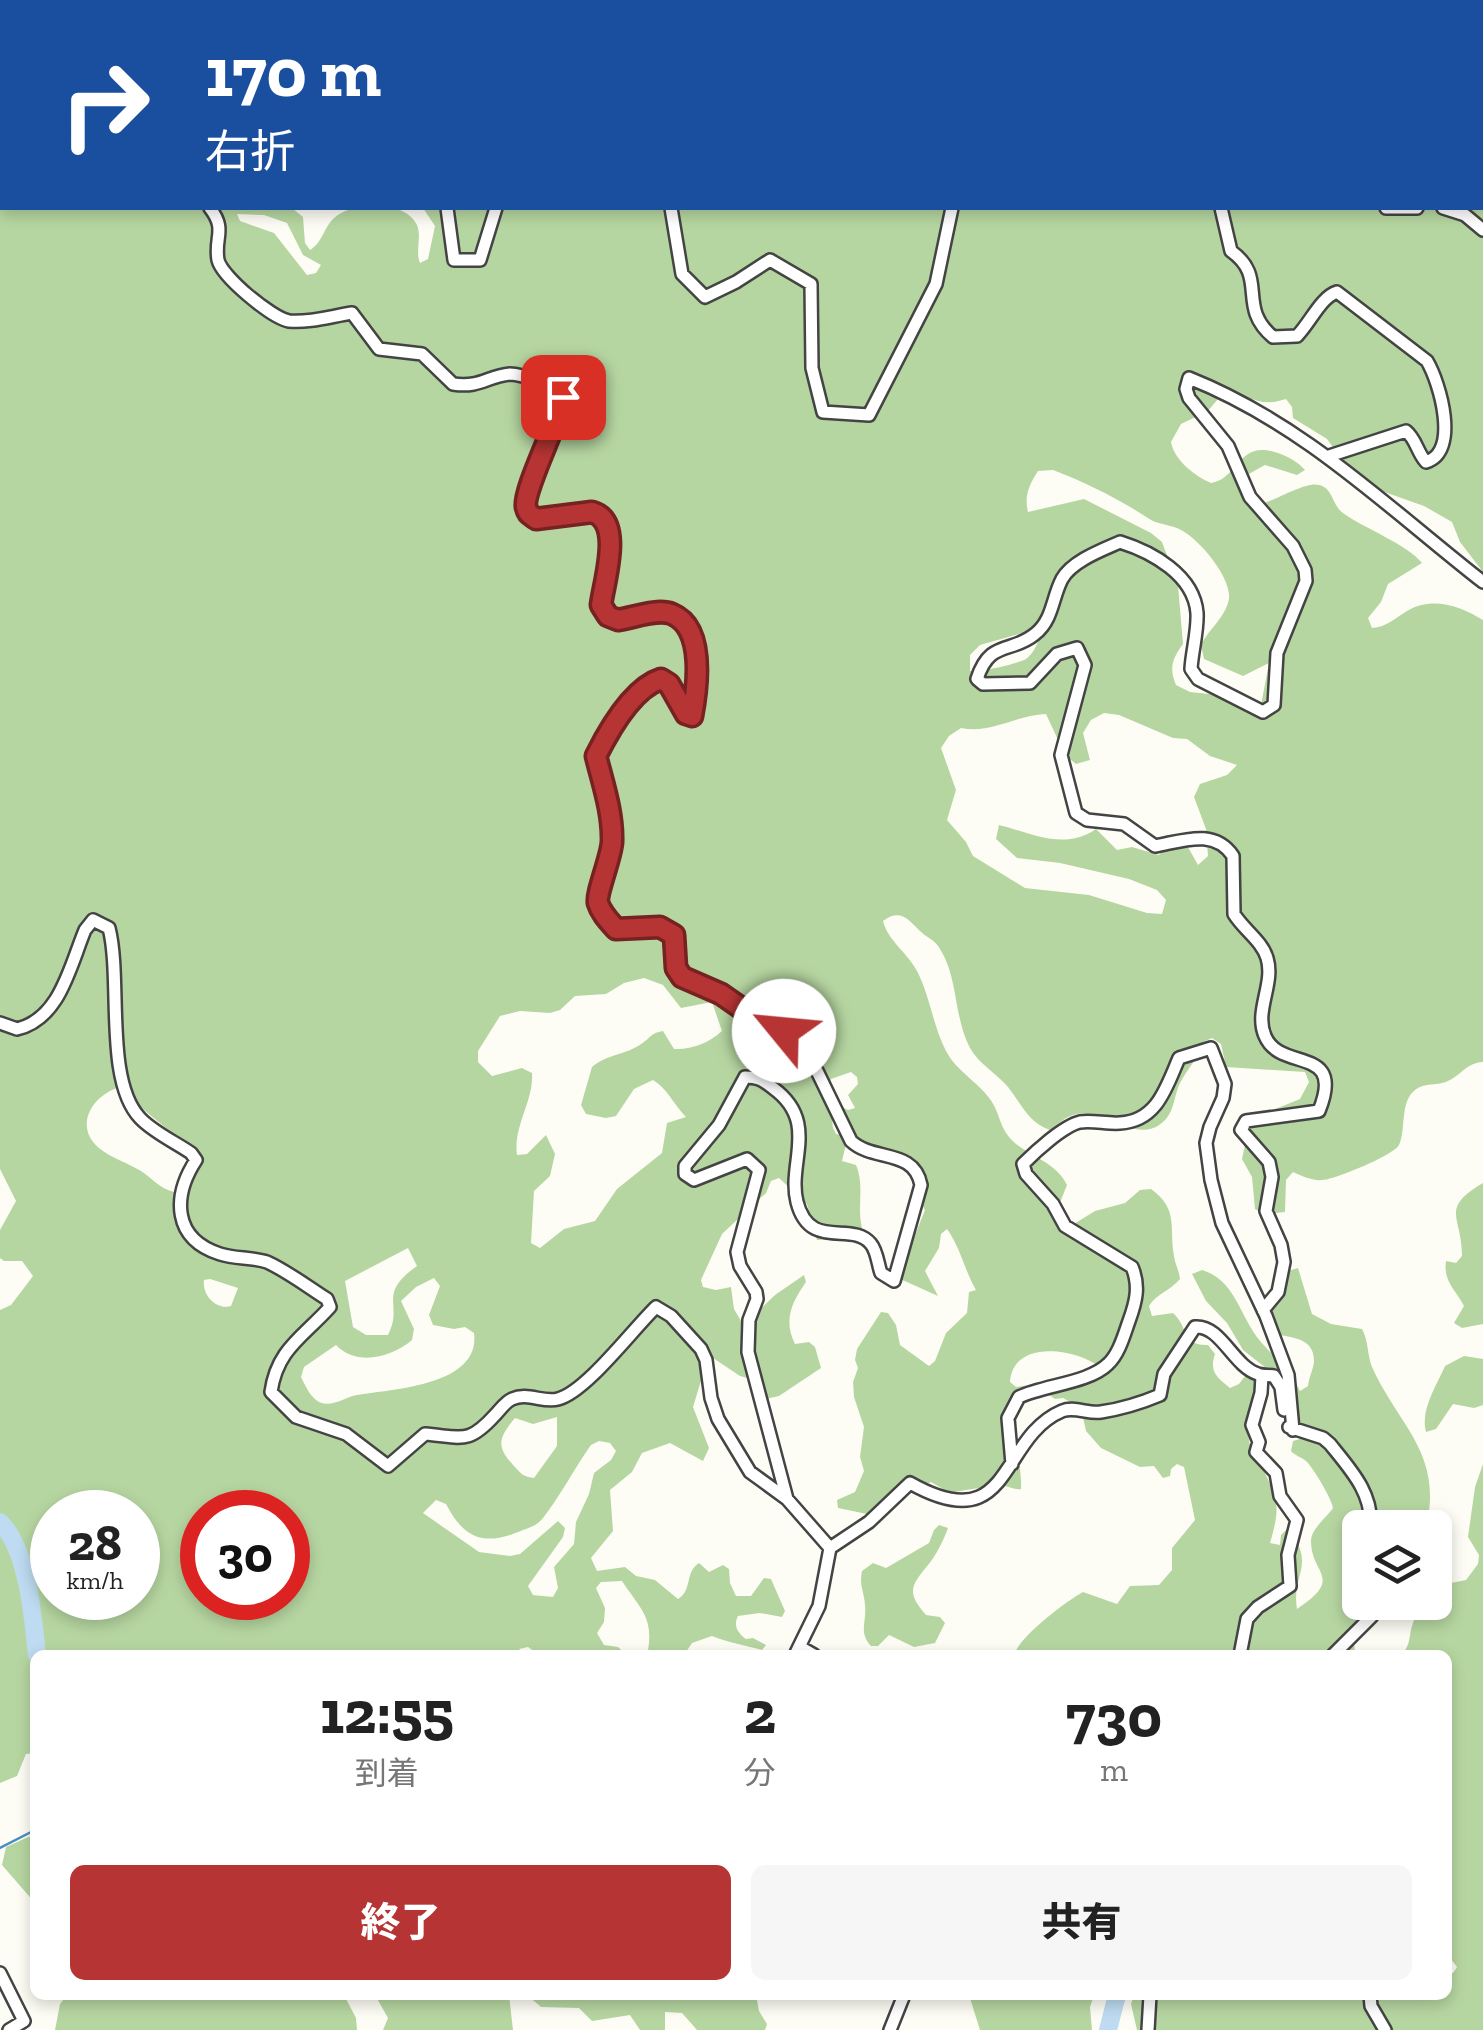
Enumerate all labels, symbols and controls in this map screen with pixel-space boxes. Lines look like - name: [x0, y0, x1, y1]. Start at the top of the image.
- text: 170 m: [205, 30, 381, 114]
- icon: right: [40, 40, 170, 170]
- text: 右折: [205, 125, 295, 179]
- pin: [521, 355, 606, 440]
- icon: arrive: [536, 370, 591, 425]
- position arrow: [732, 979, 836, 1083]
- speed limit sign: 30: [180, 1490, 310, 1620]
- map controls: [1342, 1510, 1452, 1620]
- button: layers: [1342, 1510, 1452, 1620]
- text: 28: [68, 1513, 122, 1573]
- text: km/h: [66, 1565, 124, 1595]
- text: 12:55: [320, 1676, 454, 1748]
- text: 2: [744, 1676, 776, 1748]
- text: 730: [1066, 1680, 1162, 1752]
- text: m: [1100, 1751, 1128, 1789]
- text: 到着: [355, 1754, 419, 1792]
- text: 分: [744, 1754, 776, 1792]
- button: 終了: [70, 1865, 731, 1980]
- button: 共有: [751, 1865, 1412, 1980]

